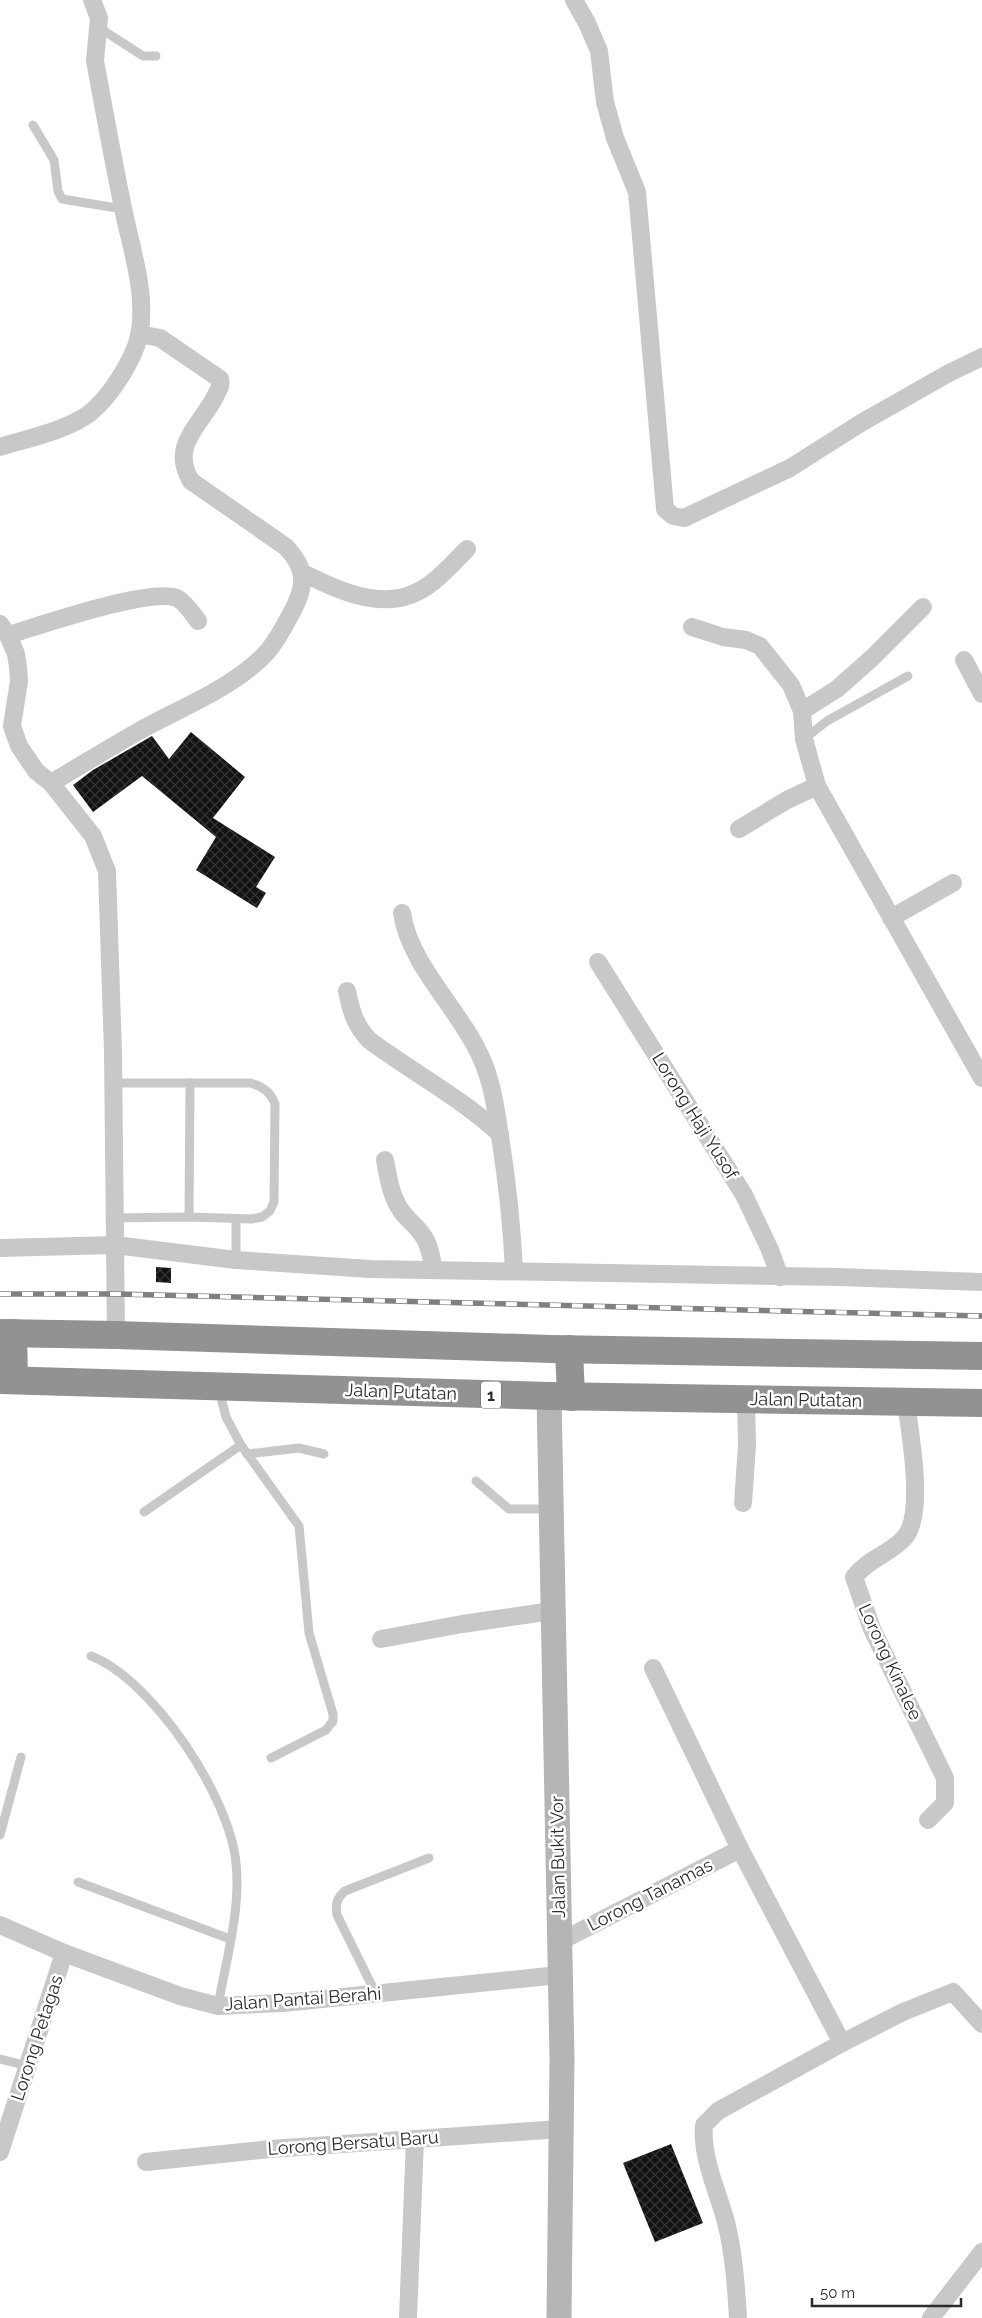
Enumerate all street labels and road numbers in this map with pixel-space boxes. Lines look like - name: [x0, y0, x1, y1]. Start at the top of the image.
- street label: Lorong Haji Yusof: [648, 1049, 743, 1184]
- street label: Jalan Putatan: [345, 1379, 457, 1404]
- road number: 1: [481, 1382, 501, 1408]
- street label: Jalan Putatan: [750, 1388, 862, 1411]
- street label: Lorong Kinalee: [854, 1600, 927, 1724]
- street label: Jalan Bukit Vor: [546, 1795, 569, 1918]
- street label: Lorong Tanamas: [584, 1854, 716, 1935]
- street label: Lorong Petagas: [6, 1972, 67, 2103]
- street label: Jalan Pantai Berahi: [224, 1983, 382, 2014]
- street label: Lorong Bersatu Baru: [267, 2126, 439, 2159]

